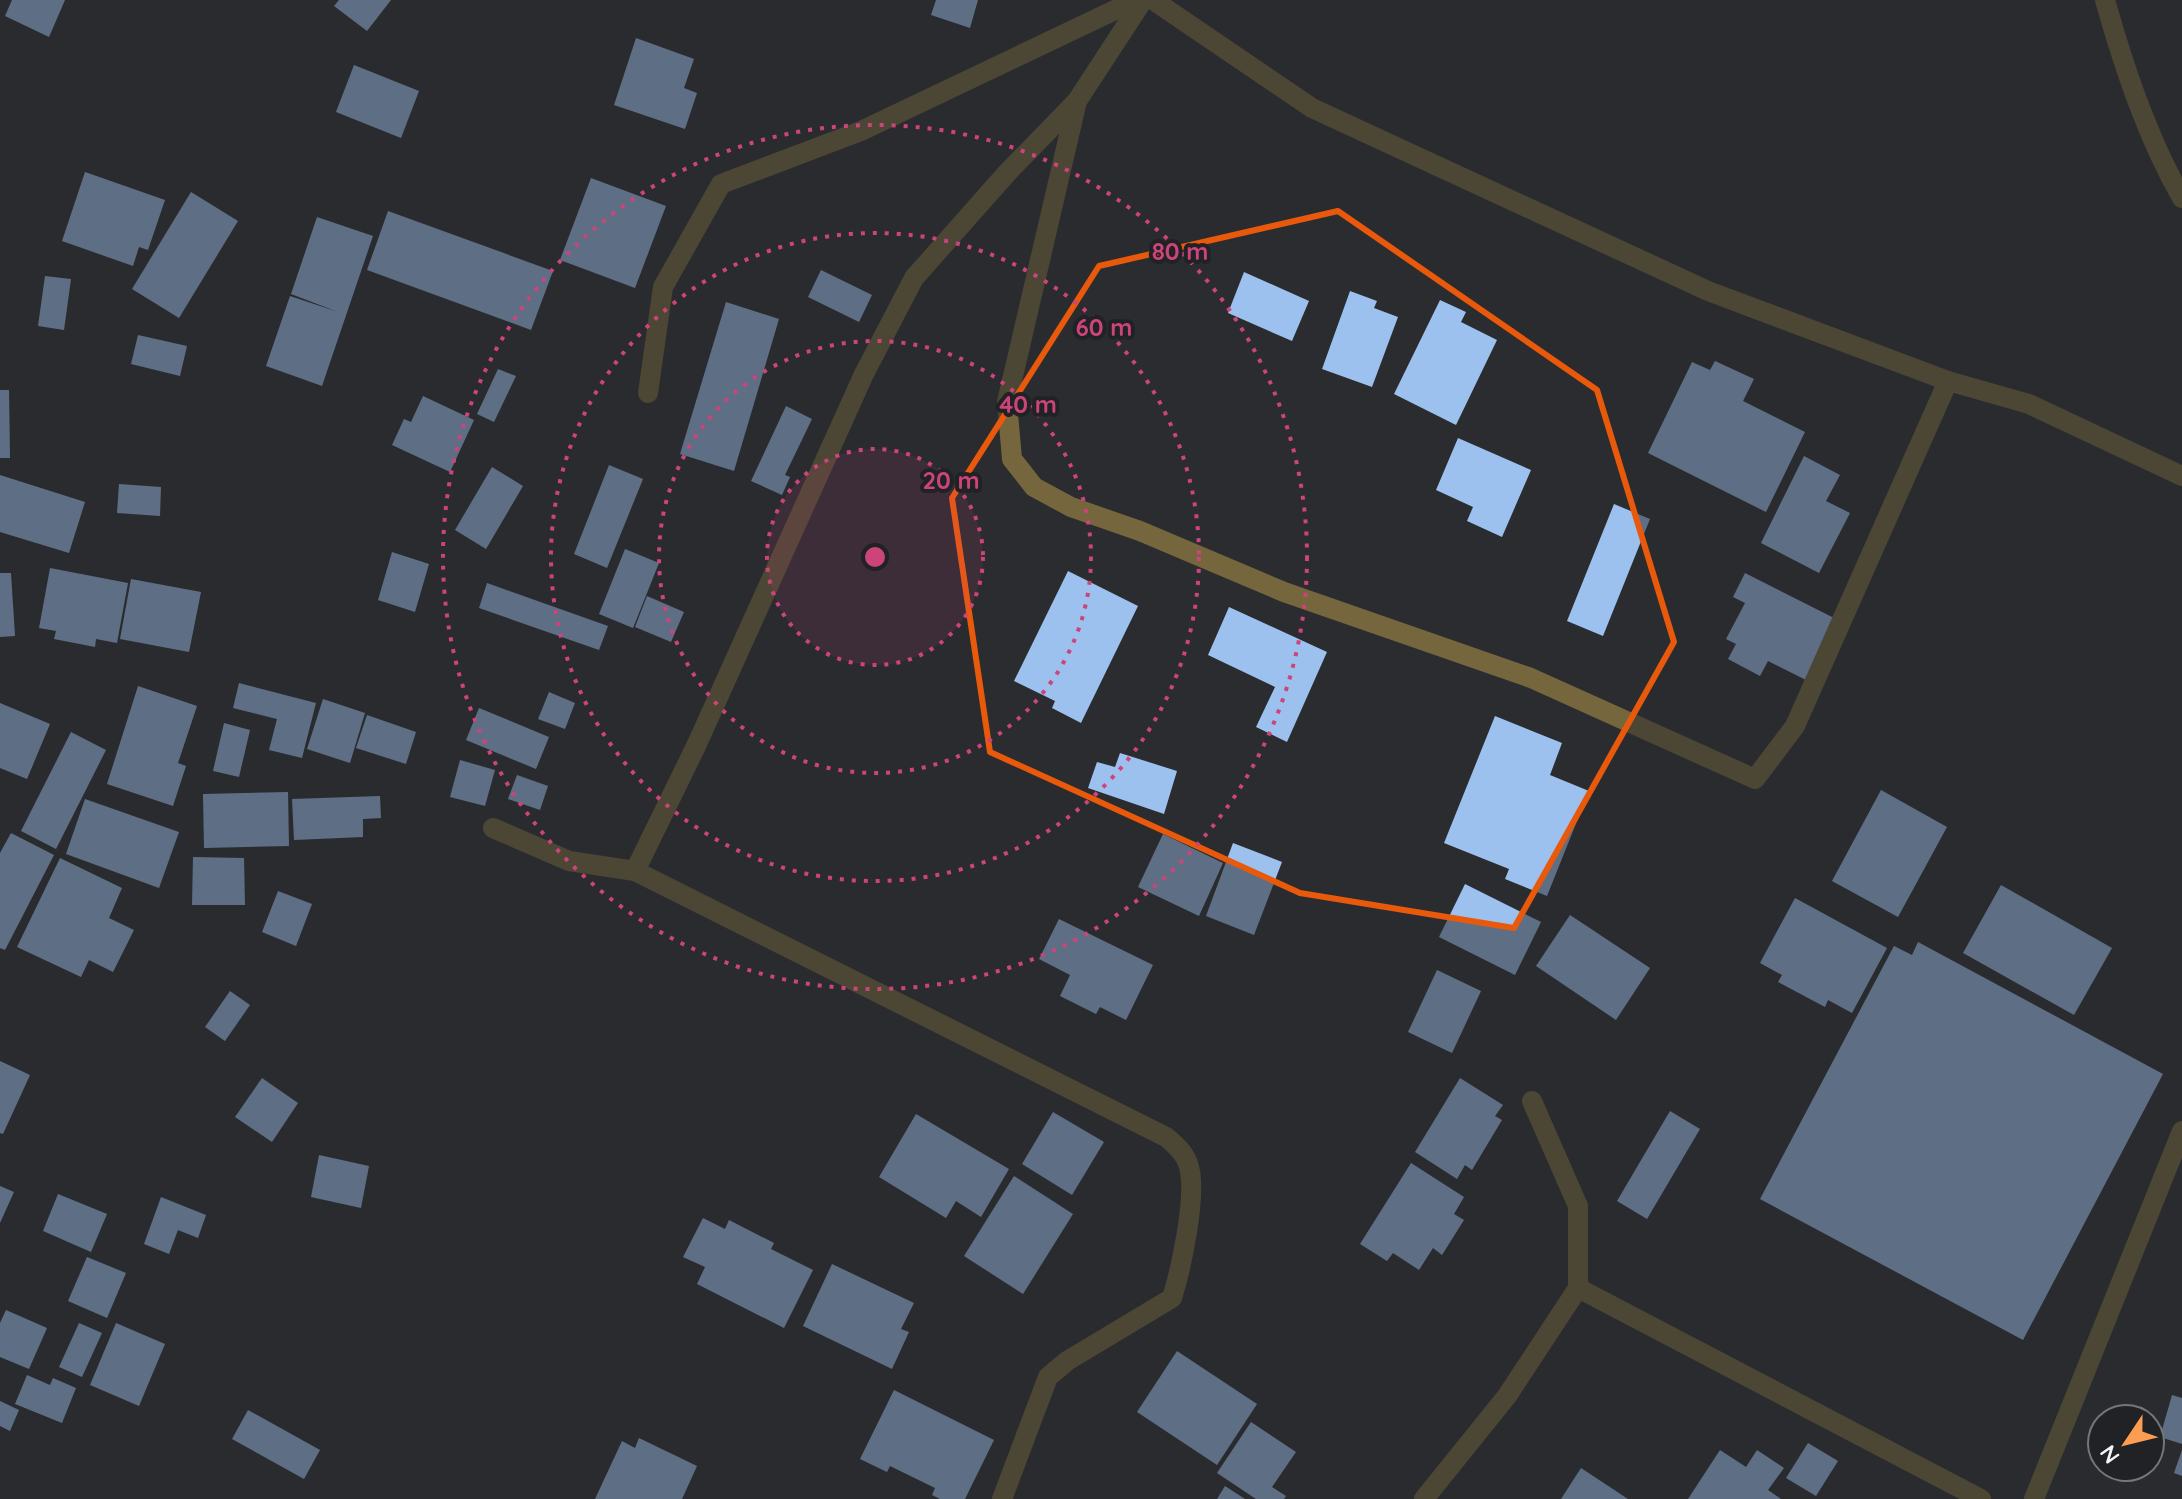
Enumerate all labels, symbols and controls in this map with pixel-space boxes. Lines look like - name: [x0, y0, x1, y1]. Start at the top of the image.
- text: 80 m: [1152, 236, 1208, 266]
- text: 60 m: [1076, 312, 1132, 342]
- text: 40 m: [999, 389, 1057, 419]
- text: 20 m: [922, 465, 980, 495]
- centre of rings: [861, 543, 889, 571]
- north arrow: [2086, 1403, 2166, 1483]
- text: N: [2094, 1440, 2126, 1469]

